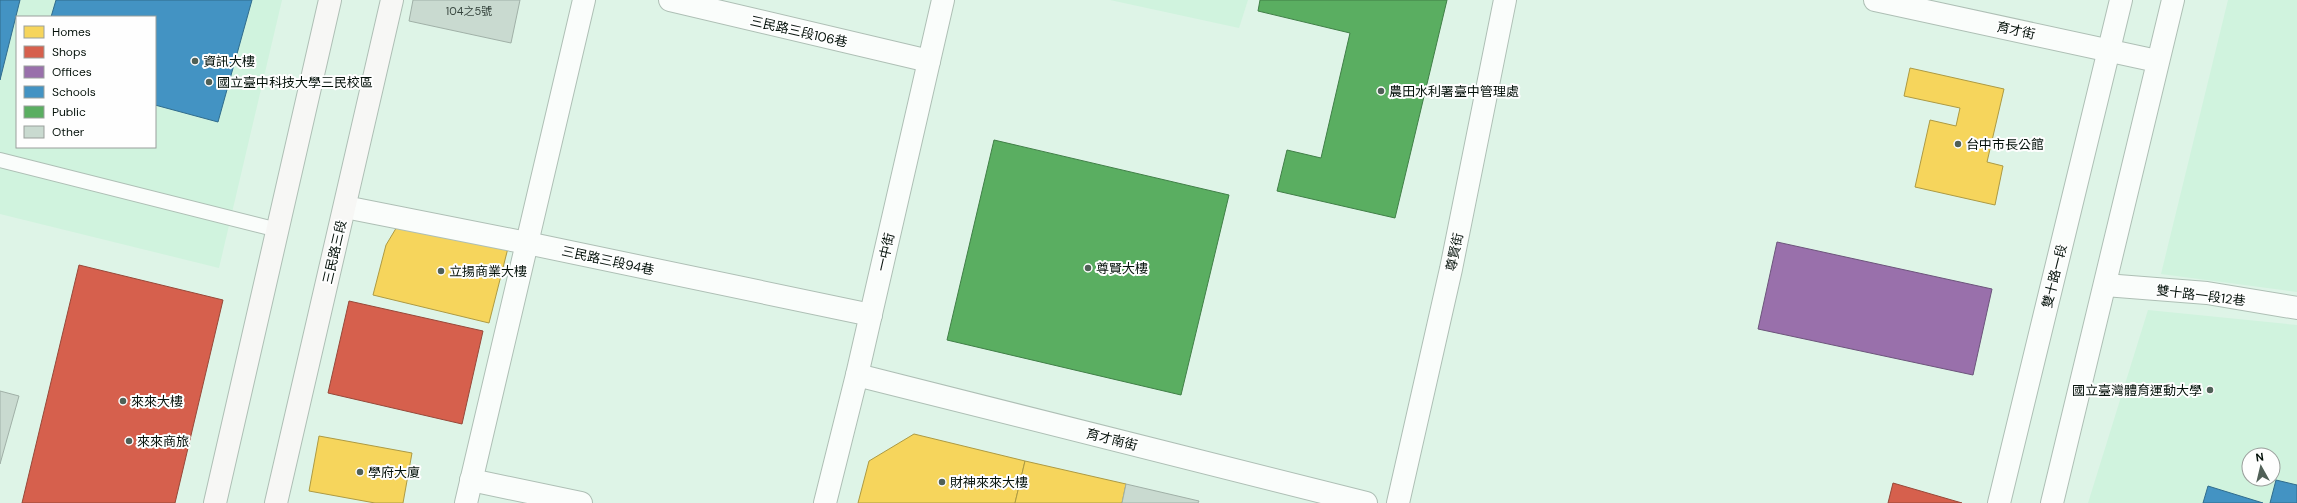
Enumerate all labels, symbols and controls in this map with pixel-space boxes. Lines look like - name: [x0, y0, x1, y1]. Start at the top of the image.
- house number: 104之5號: [446, 4, 492, 18]
- street label: 三民路三段106巷: [749, 12, 849, 51]
- legend: [16, 16, 156, 148]
- street label: 育才街: [1995, 18, 2037, 43]
- text: Homes: [52, 24, 91, 40]
- text: Shops: [52, 44, 87, 60]
- place label: 資訊大樓: [203, 53, 255, 70]
- marker: 資訊大樓: [190, 56, 200, 66]
- text: Offices: [52, 64, 92, 80]
- place label: 國立臺中科技大學三民校區: [217, 74, 373, 91]
- marker: 國立臺中科技大學三民校區: [204, 77, 214, 87]
- place label: 農田水利署臺中管理處: [1389, 83, 1519, 100]
- text: Schools: [52, 84, 96, 100]
- marker: 農田水利署臺中管理處: [1376, 86, 1386, 96]
- text: Public: [52, 104, 86, 120]
- text: Other: [52, 124, 85, 140]
- place label: 台中市長公館: [1966, 136, 2044, 153]
- marker: 台中市長公館: [1953, 139, 1963, 149]
- street label: 三民路三段: [319, 219, 350, 286]
- street label: 一中街: [873, 231, 898, 273]
- street label: 尊賢街: [1442, 231, 1467, 273]
- street label: 三民路三段94巷: [560, 242, 656, 279]
- street label: 雙十路一段: [2038, 243, 2071, 310]
- place label: 尊賢大樓: [1096, 260, 1148, 277]
- place label: 立揚商業大樓: [449, 263, 527, 280]
- marker: 尊賢大樓: [1083, 263, 1093, 273]
- marker: 立揚商業大樓: [436, 266, 446, 276]
- street label: 雙十路一段12巷: [2155, 282, 2246, 309]
- place label: 國立臺灣體育運動大學: [2072, 382, 2202, 399]
- marker: 國立臺灣體育運動大學: [2205, 385, 2215, 395]
- place label: 來來大樓: [131, 393, 183, 410]
- marker: 來來大樓: [118, 396, 128, 406]
- street label: 育才南街: [1085, 425, 1139, 454]
- place label: 來來商旅: [137, 433, 189, 450]
- marker: 來來商旅: [124, 436, 134, 446]
- north arrow: [2241, 447, 2281, 487]
- text: N: [2255, 450, 2265, 465]
- place label: 學府大廈: [368, 464, 420, 481]
- marker: 學府大廈: [355, 467, 365, 477]
- place label: 財神來來大樓: [950, 474, 1028, 491]
- marker: 財神來來大樓: [937, 477, 947, 487]

